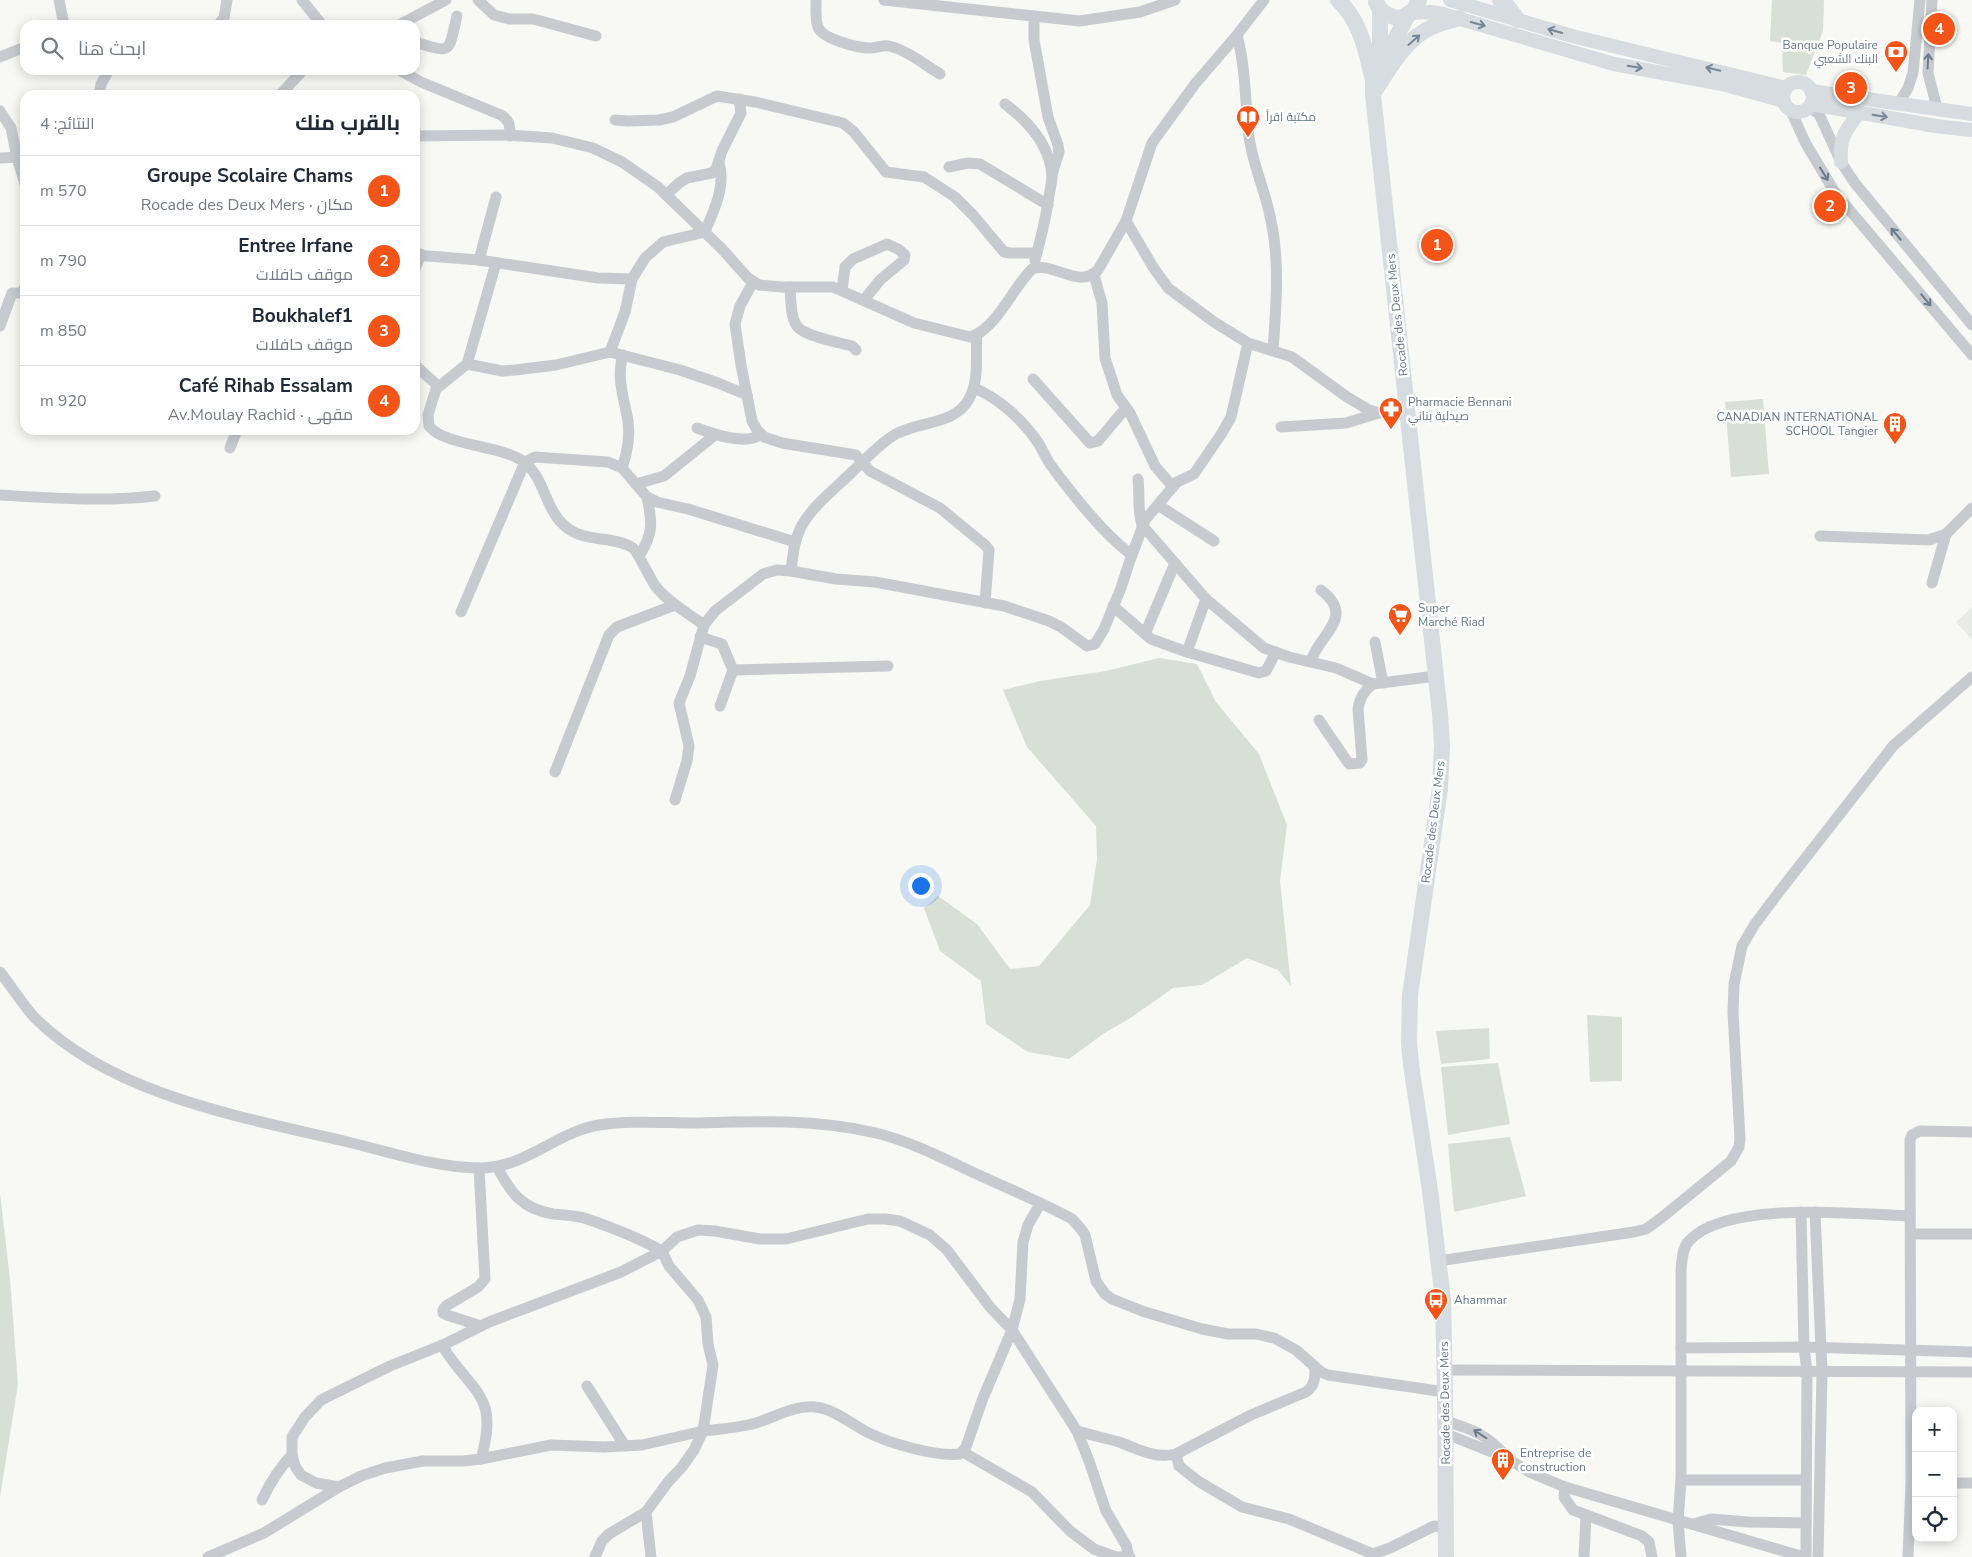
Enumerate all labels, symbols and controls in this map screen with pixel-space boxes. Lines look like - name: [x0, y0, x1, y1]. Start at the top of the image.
- pin: 4: [1923, 10, 1955, 48]
- search box: [20, 20, 420, 75]
- one-way arrow: [1470, 20, 1486, 29]
- one-way arrow: [1547, 26, 1563, 36]
- icon: search: [38, 34, 66, 62]
- one-way arrow: [1408, 34, 1421, 45]
- text: ابحث هنا: [78, 36, 146, 62]
- place label: Banque Populaire البنك الشعبي: [1782, 37, 1878, 69]
- bank icon: Banque Populaire البنك الشعبي: [1883, 39, 1909, 73]
- one-way arrow: [1924, 53, 1933, 69]
- one-way arrow: [1626, 63, 1642, 73]
- one-way arrow: [1705, 64, 1721, 73]
- pin: 3: [1835, 69, 1867, 107]
- library icon: مكتبة اقرأ: [1235, 104, 1261, 138]
- text: بالقرب منك: [295, 109, 400, 137]
- place label: مكتبة اقرأ: [1266, 109, 1316, 125]
- one-way arrow: [1871, 112, 1887, 122]
- text: النتائج: 4: [40, 113, 95, 135]
- text: Groupe Scolaire Chams: [147, 163, 353, 189]
- one-way arrow: [1819, 167, 1829, 181]
- text: 570 m: [40, 180, 87, 202]
- text: 1: [379, 180, 389, 202]
- pin: 2: [1814, 187, 1846, 225]
- text: مكان · Rocade des Deux Mers: [141, 194, 353, 216]
- pin: 1: [1421, 226, 1453, 264]
- one-way arrow: [1891, 228, 1902, 241]
- text: Entree Irfane: [238, 233, 353, 259]
- text: 790 m: [40, 250, 87, 272]
- text: 2: [379, 250, 389, 272]
- street label: Rocade des Deux Mers: [1383, 253, 1411, 377]
- text: موقف حافلات: [256, 264, 353, 286]
- one-way arrow: [1920, 294, 1932, 307]
- text: Boukhalef1: [252, 303, 353, 329]
- text: 850 m: [40, 320, 87, 342]
- text: 3: [379, 320, 389, 342]
- text: موقف حافلات: [256, 334, 353, 356]
- text: Café Rihab Essalam: [179, 373, 353, 399]
- text: 920 m: [40, 390, 87, 412]
- text: 4: [379, 390, 389, 412]
- place label: Pharmacie Bennani صيدلية بناني: [1408, 394, 1512, 426]
- pharmacy icon: Pharmacie Bennani صيدلية بناني: [1378, 396, 1404, 430]
- text: مقهى · Av.Moulay Rachid: [168, 404, 353, 426]
- place label: CANADIAN INTERNATIONAL SCHOOL Tangier: [1717, 409, 1879, 439]
- building icon: CANADIAN INTERNATIONAL SCHOOL Tangier: [1882, 411, 1908, 445]
- place label: Super Marché Riad: [1418, 600, 1485, 630]
- supermarket icon: Super Marché Riad: [1387, 602, 1413, 636]
- street label: Rocade des Deux Mers: [1418, 760, 1448, 884]
- your location: [908, 873, 934, 899]
- bus stop icon: Ahammar: [1423, 1287, 1449, 1321]
- place label: Ahammar: [1454, 1292, 1508, 1308]
- street label: Rocade des Deux Mers: [1436, 1341, 1454, 1465]
- map controls: [1912, 1407, 1957, 1542]
- button: +: [1912, 1407, 1957, 1452]
- one-way arrow: [1473, 1429, 1487, 1439]
- place label: Entreprise de construction: [1520, 1445, 1591, 1475]
- building icon: Entreprise de construction: [1490, 1447, 1516, 1481]
- button: −: [1912, 1452, 1957, 1497]
- button: locate: [1912, 1497, 1957, 1542]

